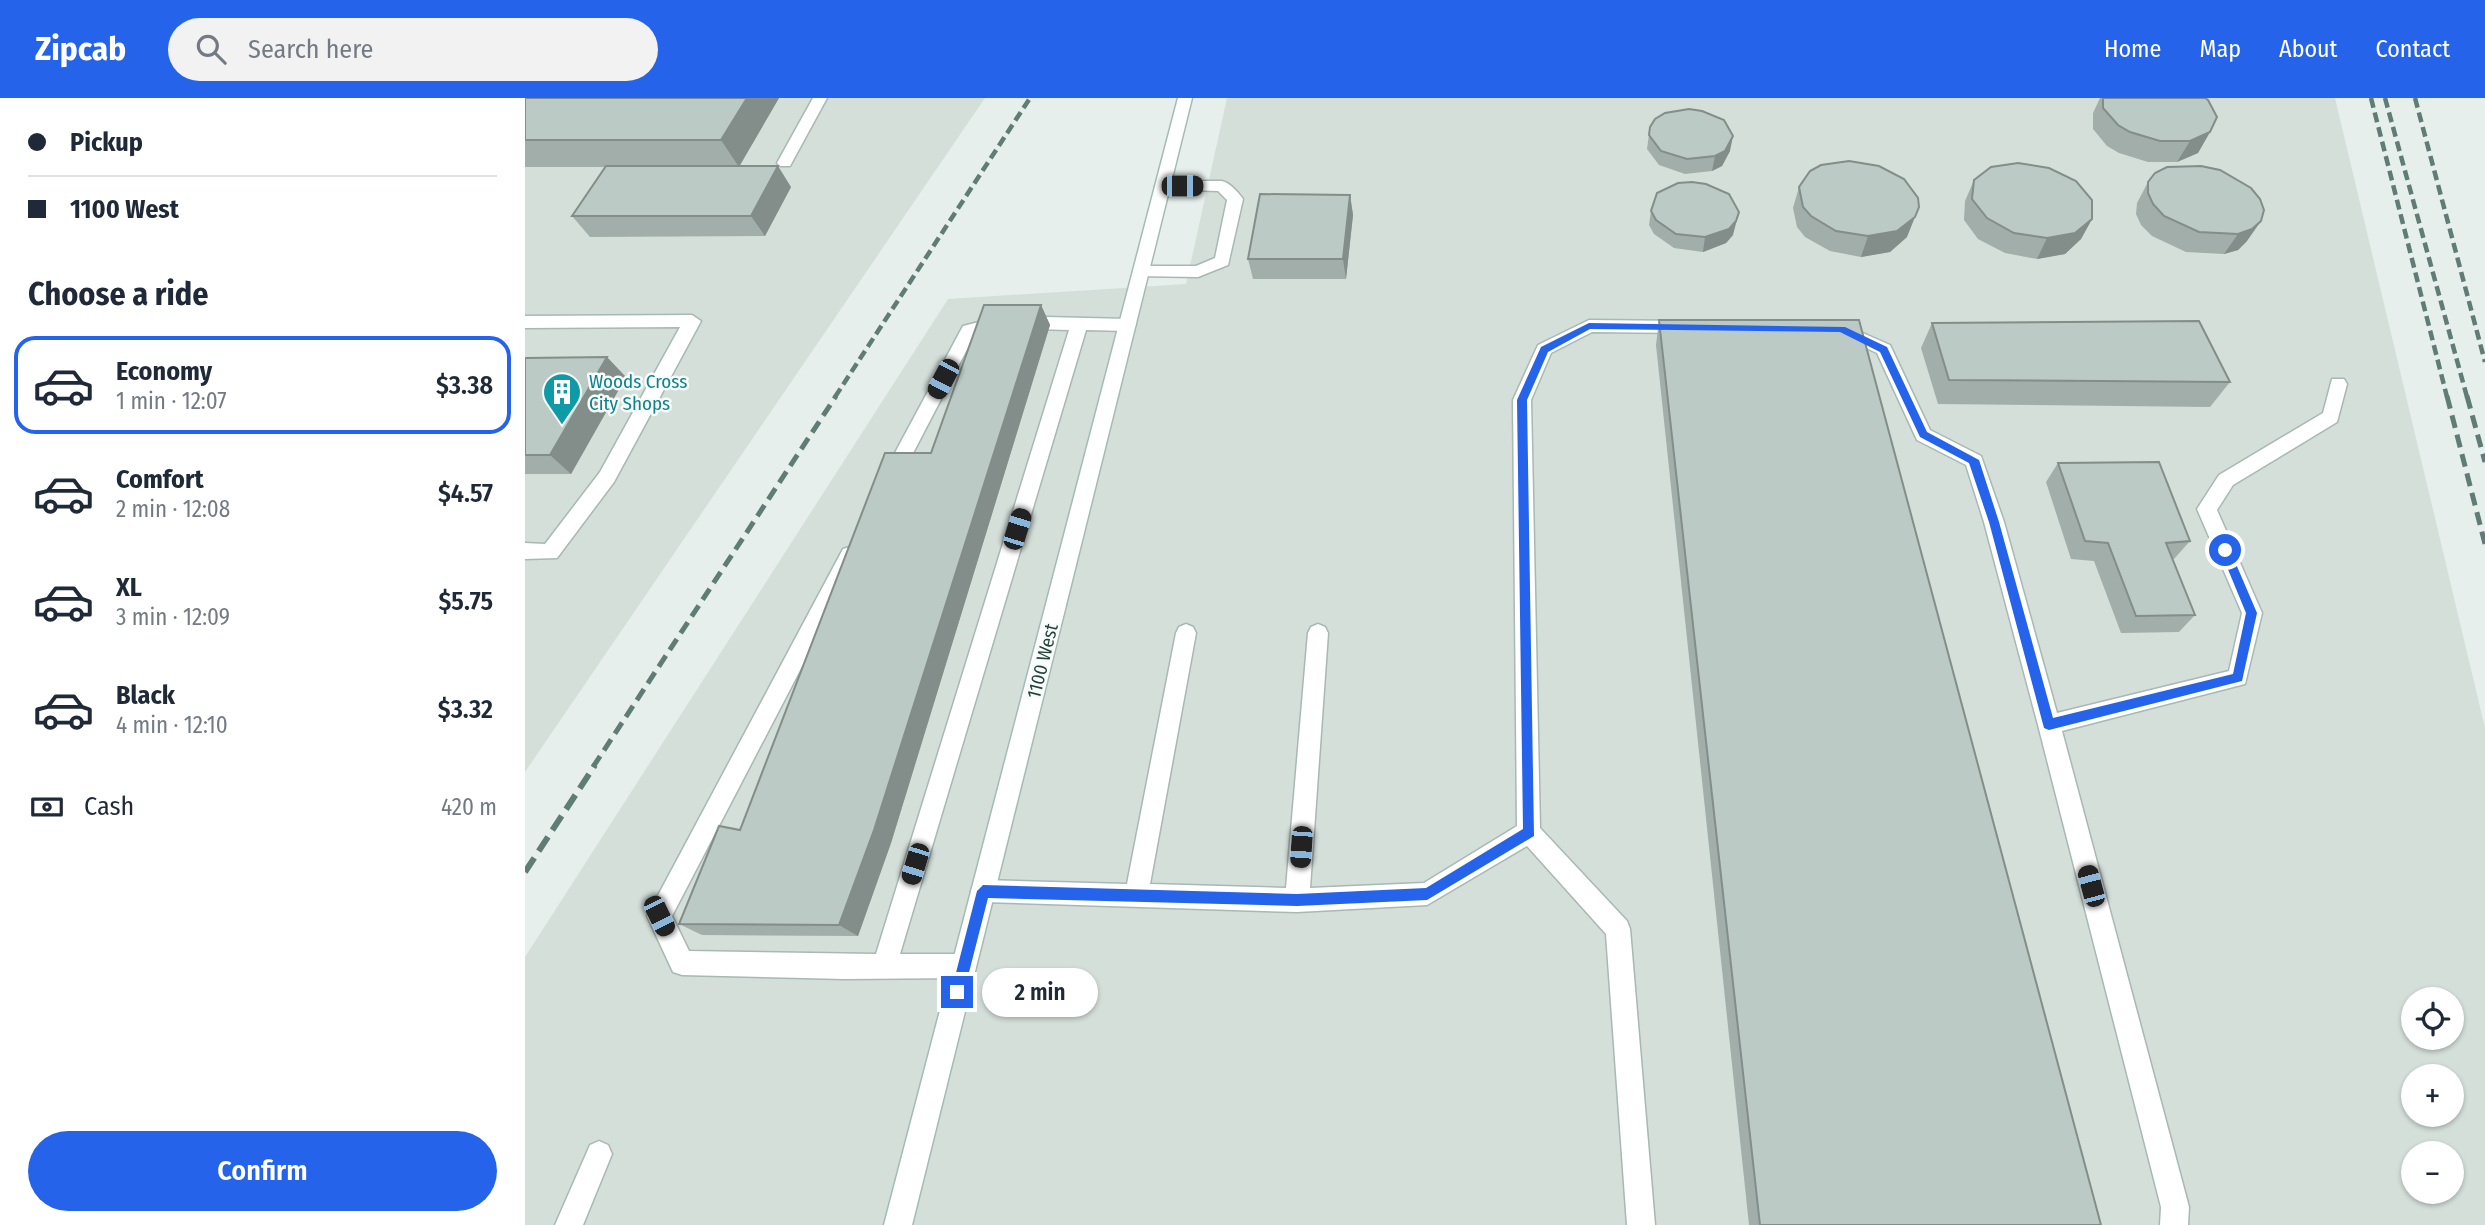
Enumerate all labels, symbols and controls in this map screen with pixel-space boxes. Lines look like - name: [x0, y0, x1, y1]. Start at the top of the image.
- search box: [168, 18, 658, 81]
- text: Zipcab: [35, 29, 126, 69]
- icon: search: [192, 30, 230, 68]
- text: Search here: [248, 34, 373, 65]
- text: Home: [2104, 35, 2161, 63]
- text: Map: [2199, 35, 2241, 63]
- text: About: [2279, 35, 2337, 63]
- text: Contact: [2375, 35, 2450, 63]
- text: Pickup: [70, 127, 143, 158]
- car: [1162, 176, 1204, 197]
- text: 1100 West: [70, 194, 179, 225]
- text: Choose a ride: [28, 275, 209, 313]
- icon: car: [32, 354, 95, 417]
- text: Economy: [116, 356, 212, 387]
- car: [924, 356, 963, 402]
- text: $3.38: [436, 370, 493, 401]
- place label: Woods Cross City Shops: [589, 370, 687, 415]
- building icon: Woods Cross City Shops: [541, 371, 583, 426]
- text: 1 min · 12:07: [116, 387, 227, 415]
- icon: car: [32, 462, 95, 525]
- text: Comfort: [116, 464, 204, 495]
- text: $4.57: [438, 478, 493, 509]
- text: 2 min · 12:08: [116, 495, 230, 523]
- car: [1001, 506, 1034, 552]
- route start: [2209, 534, 2241, 566]
- icon: car: [32, 570, 95, 633]
- text: XL: [116, 572, 142, 603]
- text: $5.75: [439, 586, 493, 617]
- text: 3 min · 12:09: [116, 603, 230, 631]
- street label: 1100 West: [1022, 620, 1063, 701]
- icon: car: [32, 678, 95, 741]
- text: Black: [116, 680, 175, 711]
- text: $3.32: [438, 694, 493, 725]
- text: 4 min · 12:10: [116, 711, 228, 739]
- icon: cash: [28, 788, 66, 826]
- text: Cash: [84, 791, 134, 822]
- text: 420 m: [441, 793, 497, 821]
- car: [1290, 825, 1313, 869]
- car: [899, 841, 932, 887]
- car: [2076, 863, 2107, 909]
- car: [641, 893, 678, 939]
- callout: 2 min: [982, 968, 1097, 1016]
- route end: [941, 976, 973, 1008]
- text: 2 min: [1014, 978, 1066, 1006]
- map controls: [2401, 987, 2464, 1204]
- button: locate: [2401, 987, 2464, 1050]
- button: +: [2401, 1064, 2464, 1127]
- button: Confirm: [28, 1131, 497, 1211]
- button: −: [2401, 1141, 2464, 1204]

